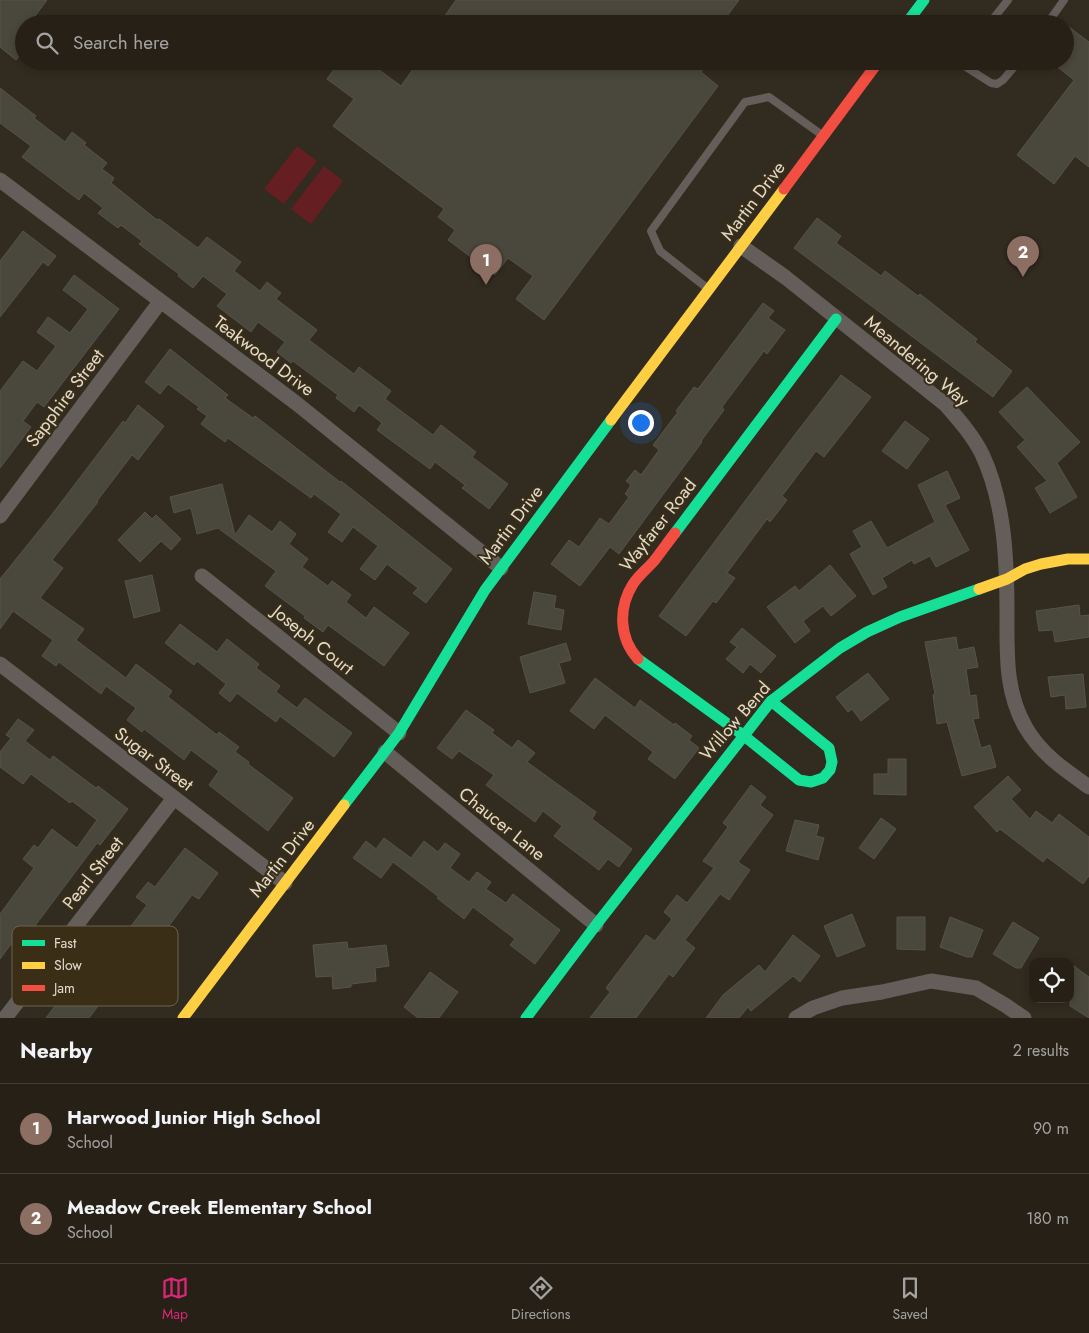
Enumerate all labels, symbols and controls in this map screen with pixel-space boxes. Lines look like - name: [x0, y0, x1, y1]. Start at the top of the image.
- search box: [15, 15, 1074, 70]
- icon: search: [33, 29, 61, 57]
- text: Search here: [73, 29, 169, 56]
- street label: Martin Drive: [715, 156, 791, 246]
- pin: 2: [1007, 236, 1039, 277]
- pin: 1: [470, 244, 502, 285]
- street label: Meandering Way: [859, 309, 975, 413]
- street label: Teakwood Drive: [208, 310, 320, 402]
- street label: Sapphire Street: [20, 343, 111, 452]
- your location: [628, 410, 654, 436]
- street label: Wayfarer Road: [613, 473, 703, 577]
- street label: Martin Drive: [473, 480, 549, 570]
- street label: Joseph Court: [265, 598, 360, 681]
- street label: Willow Bend: [693, 676, 777, 766]
- street label: Sugar Street: [109, 721, 199, 798]
- street label: Chaucer Lane: [453, 781, 551, 867]
- street label: Martin Drive: [243, 813, 321, 903]
- street label: Pearl Street: [56, 831, 130, 915]
- legend: [12, 926, 178, 1006]
- text: Fast: [54, 933, 77, 953]
- text: Slow: [54, 955, 82, 975]
- map controls: [1029, 958, 1074, 1003]
- button: locate: [1029, 958, 1074, 1003]
- text: Jam: [52, 978, 75, 998]
- text: Nearby: [20, 1036, 92, 1066]
- text: 2 results: [1013, 1039, 1069, 1062]
- text: Harwood Junior High School: [67, 1104, 321, 1131]
- text: 1: [32, 1117, 40, 1140]
- text: 90 m: [1033, 1117, 1069, 1140]
- text: School: [67, 1131, 113, 1154]
- text: Meadow Creek Elementary School: [67, 1194, 372, 1221]
- text: 2: [31, 1207, 41, 1230]
- text: 180 m: [1026, 1207, 1069, 1230]
- text: School: [67, 1221, 113, 1244]
- tab: Map: [161, 1274, 189, 1324]
- tab: Directions: [511, 1274, 570, 1324]
- tab: Saved: [892, 1274, 928, 1324]

